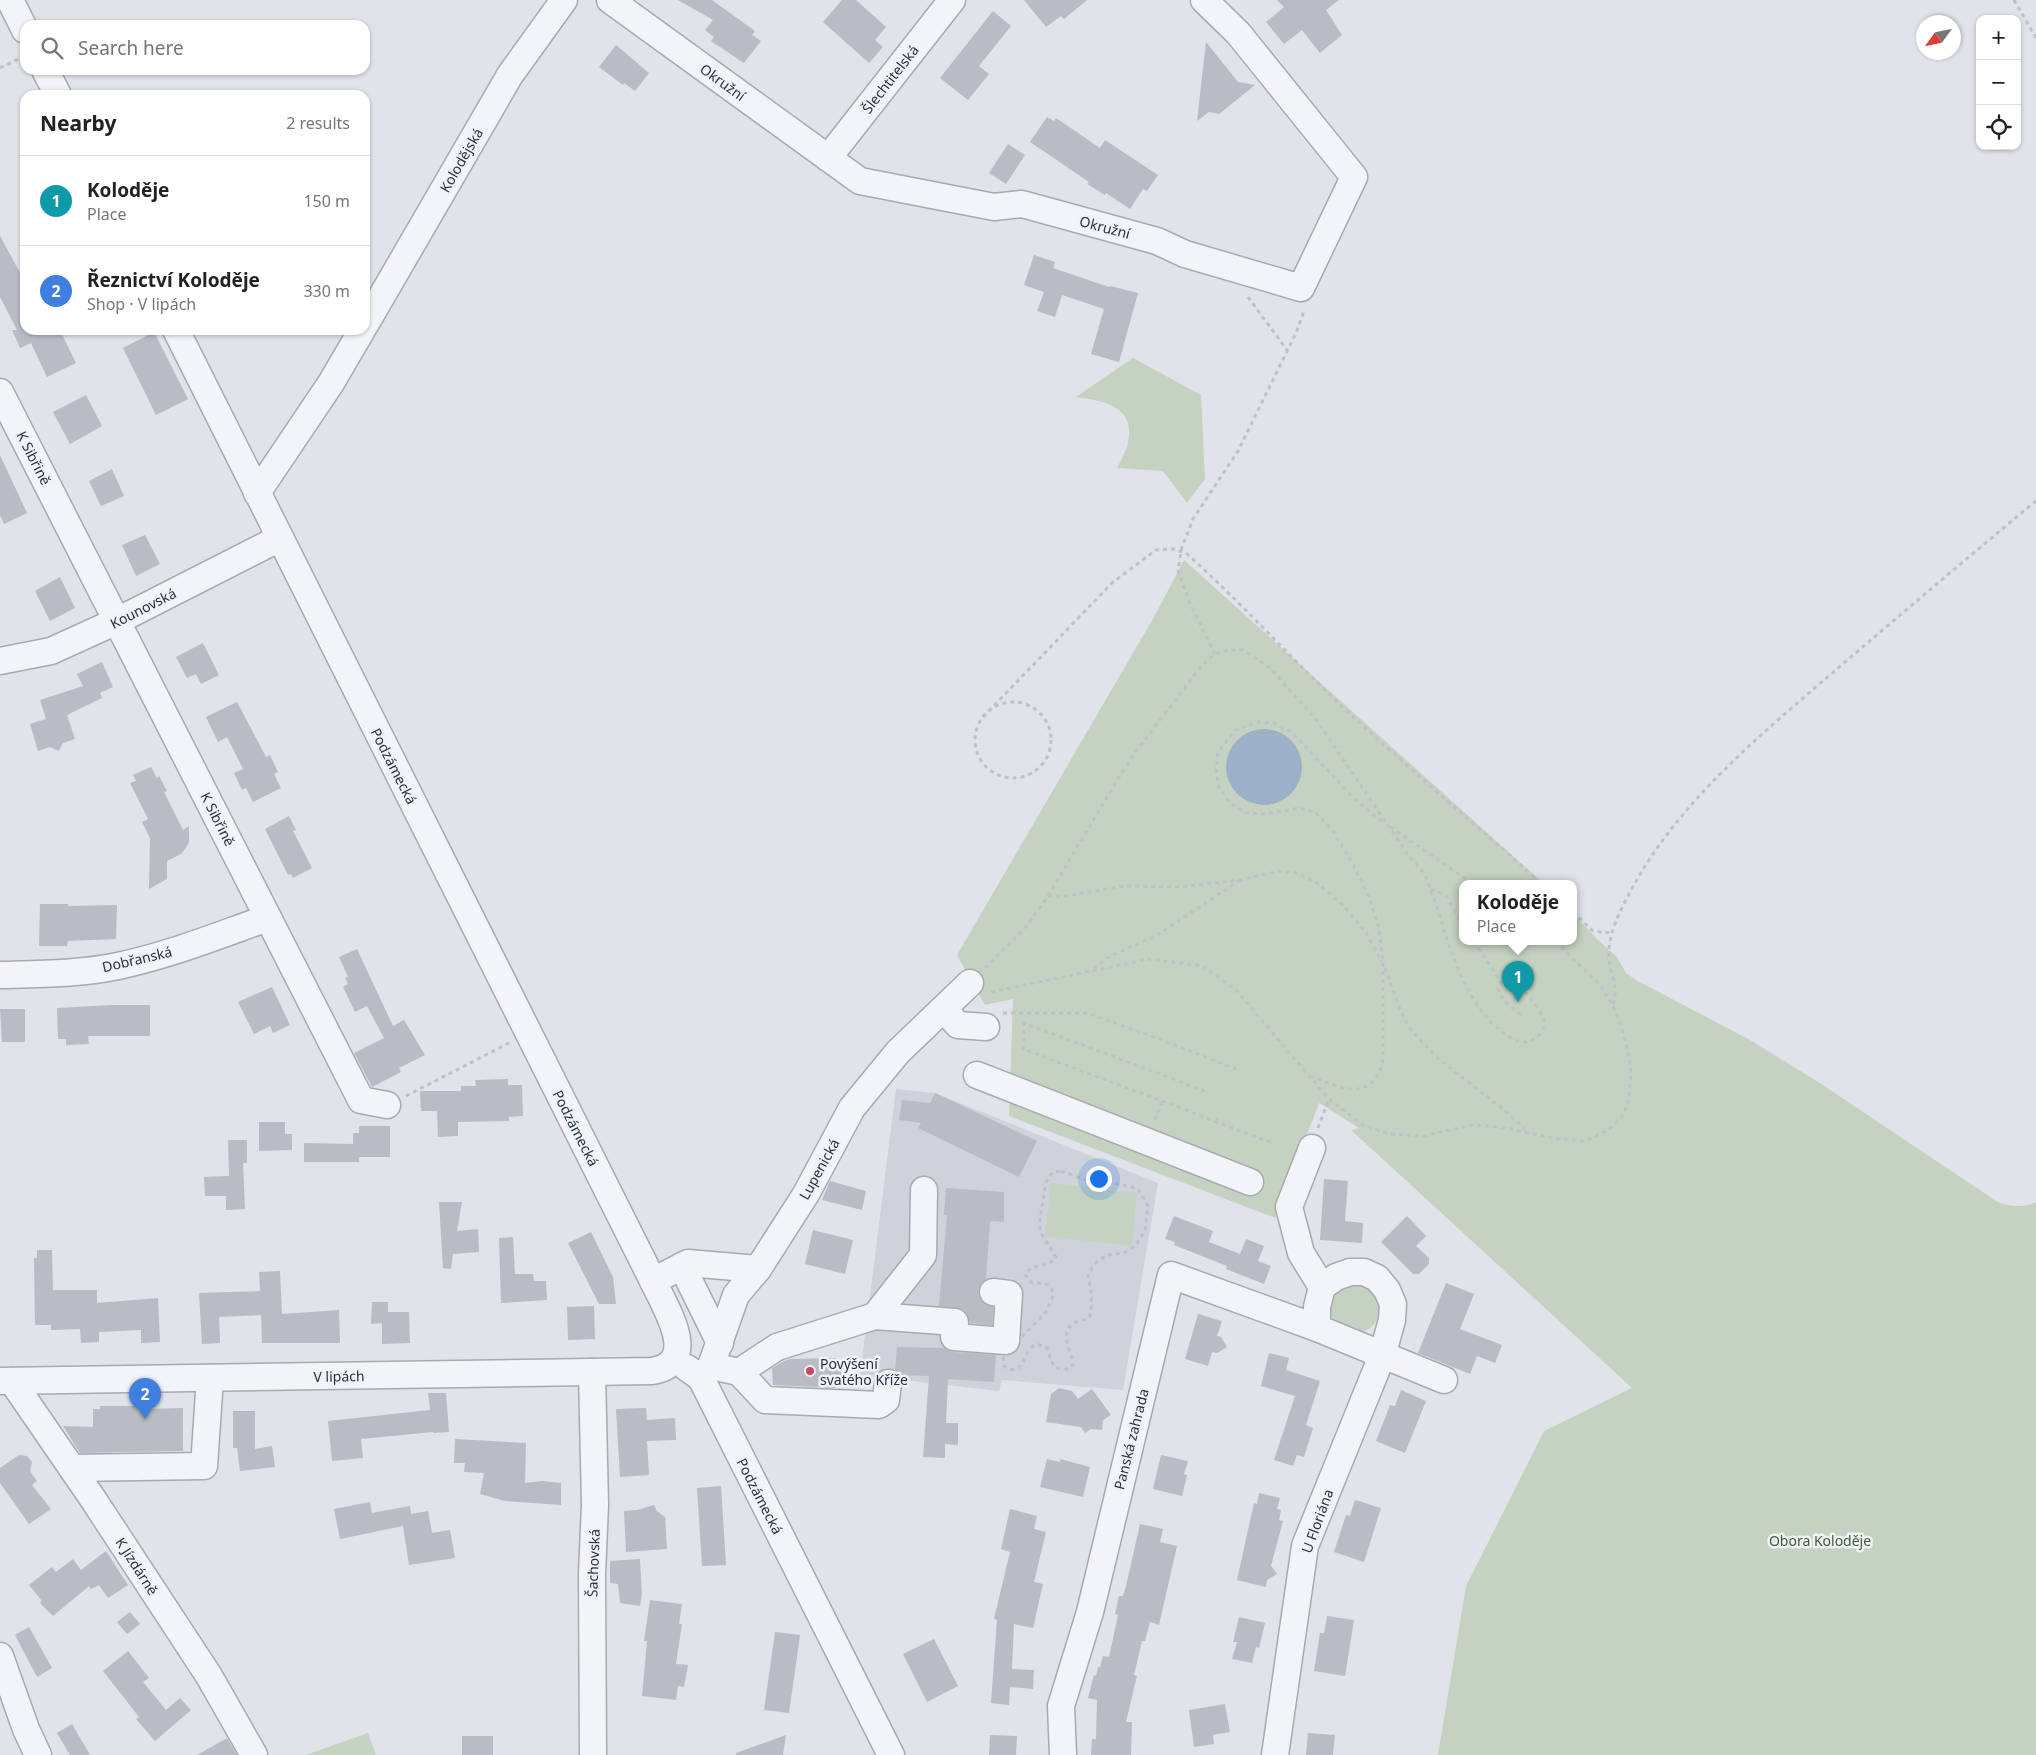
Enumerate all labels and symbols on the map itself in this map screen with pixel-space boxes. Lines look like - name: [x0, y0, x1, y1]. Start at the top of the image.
- north arrow: [1916, 15, 1961, 60]
- street label: Šlechtitelská: [857, 41, 923, 117]
- street label: Okružní: [697, 59, 750, 105]
- street label: Kolodějská: [435, 124, 487, 196]
- street label: Okružní: [1078, 211, 1133, 243]
- street label: K Sibřině: [12, 428, 56, 488]
- street label: Kounovská: [107, 583, 179, 633]
- street label: Podzámecká: [367, 725, 421, 807]
- street label: K Sibřině: [196, 789, 240, 849]
- street label: Dobřanská: [100, 942, 174, 976]
- pin: 1: [1502, 961, 1534, 1002]
- street label: Podzámecká: [549, 1087, 603, 1169]
- street label: Lupenická: [794, 1135, 844, 1203]
- your location: [1086, 1166, 1112, 1192]
- place label: Povýšení svatého Kříže: [820, 1354, 908, 1389]
- marker: Povýšení svatého Kříže: [804, 1365, 816, 1377]
- street label: V lipách: [313, 1366, 365, 1386]
- pin: 2: [129, 1378, 161, 1419]
- street label: Panská zahrada: [1109, 1386, 1153, 1492]
- street label: Podzámecká: [733, 1455, 787, 1537]
- street label: U Floriána: [1297, 1486, 1337, 1556]
- street label: Šachovská: [582, 1529, 604, 1597]
- park label: Obora Koloděje: [1769, 1531, 1871, 1550]
- street label: K Jízdárně: [111, 1534, 163, 1599]

